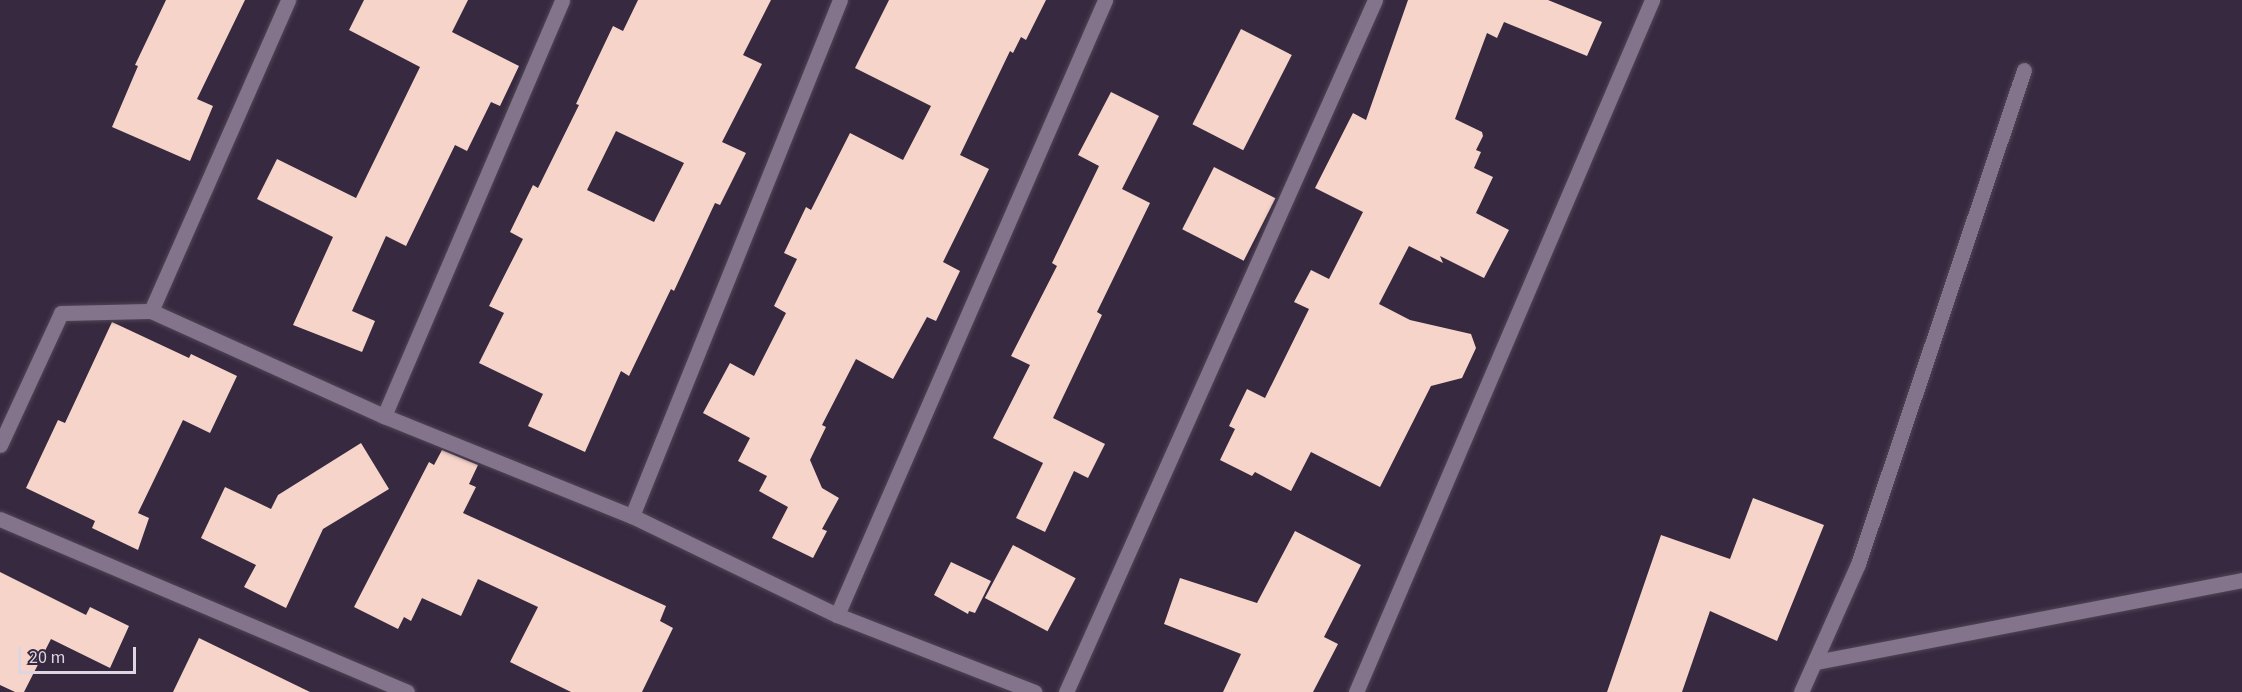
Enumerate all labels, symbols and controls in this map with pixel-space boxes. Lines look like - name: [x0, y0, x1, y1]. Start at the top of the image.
- scale bar: [21, 635, 140, 673]
- text: 20 m: [29, 645, 65, 670]

